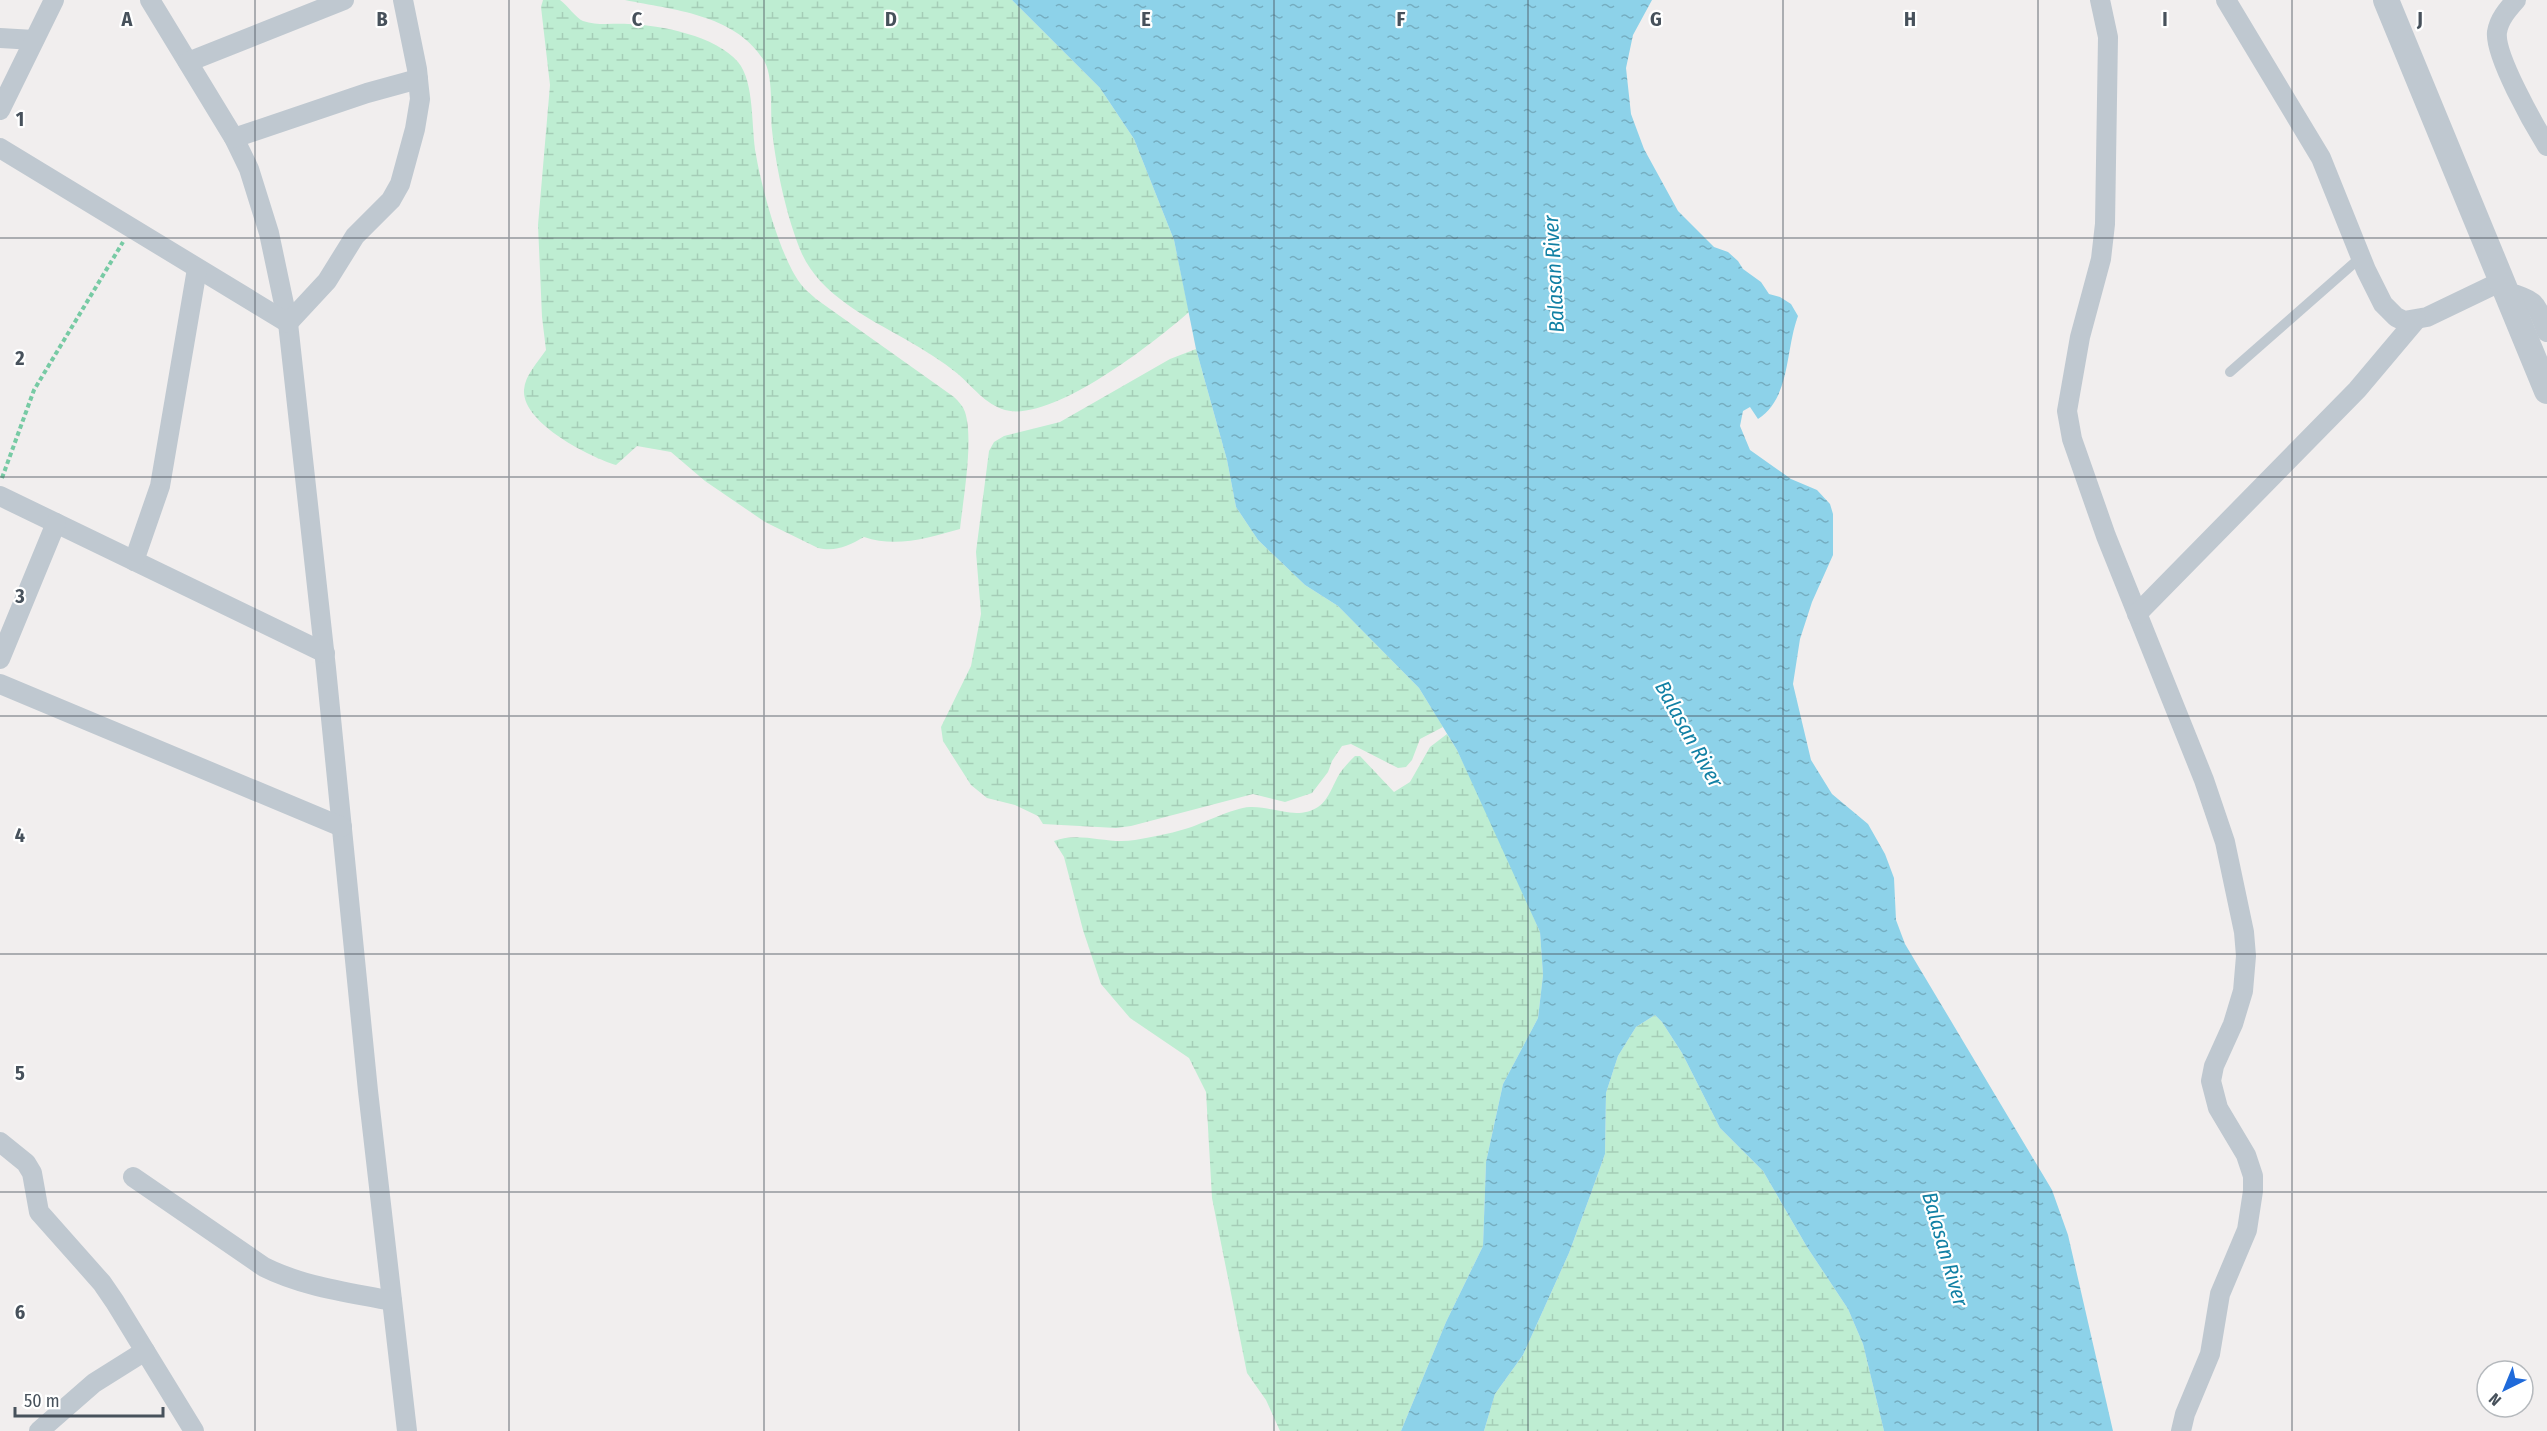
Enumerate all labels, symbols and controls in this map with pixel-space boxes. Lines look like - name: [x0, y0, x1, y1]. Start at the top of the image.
- text: A: [121, 7, 134, 31]
- text: B: [376, 7, 388, 31]
- text: C: [632, 7, 643, 31]
- text: D: [885, 7, 897, 31]
- text: E: [1141, 7, 1151, 31]
- text: F: [1397, 7, 1406, 31]
- text: G: [1650, 7, 1662, 31]
- text: H: [1904, 7, 1916, 31]
- text: I: [2162, 7, 2168, 31]
- text: J: [2416, 7, 2423, 31]
- text: 1: [16, 107, 24, 131]
- water label: Balasan River: [1538, 214, 1570, 333]
- text: 2: [14, 346, 25, 370]
- text: 3: [14, 584, 25, 608]
- water label: Balasan River: [1649, 676, 1729, 792]
- text: 4: [15, 823, 25, 847]
- text: 5: [15, 1061, 25, 1085]
- water label: Balasan River: [1916, 1189, 1974, 1310]
- text: 6: [15, 1300, 25, 1324]
- north arrow: [2475, 1359, 2535, 1419]
- scale bar: [15, 1380, 164, 1418]
- text: N: [2485, 1389, 2505, 1410]
- text: 50 m: [24, 1390, 60, 1412]

